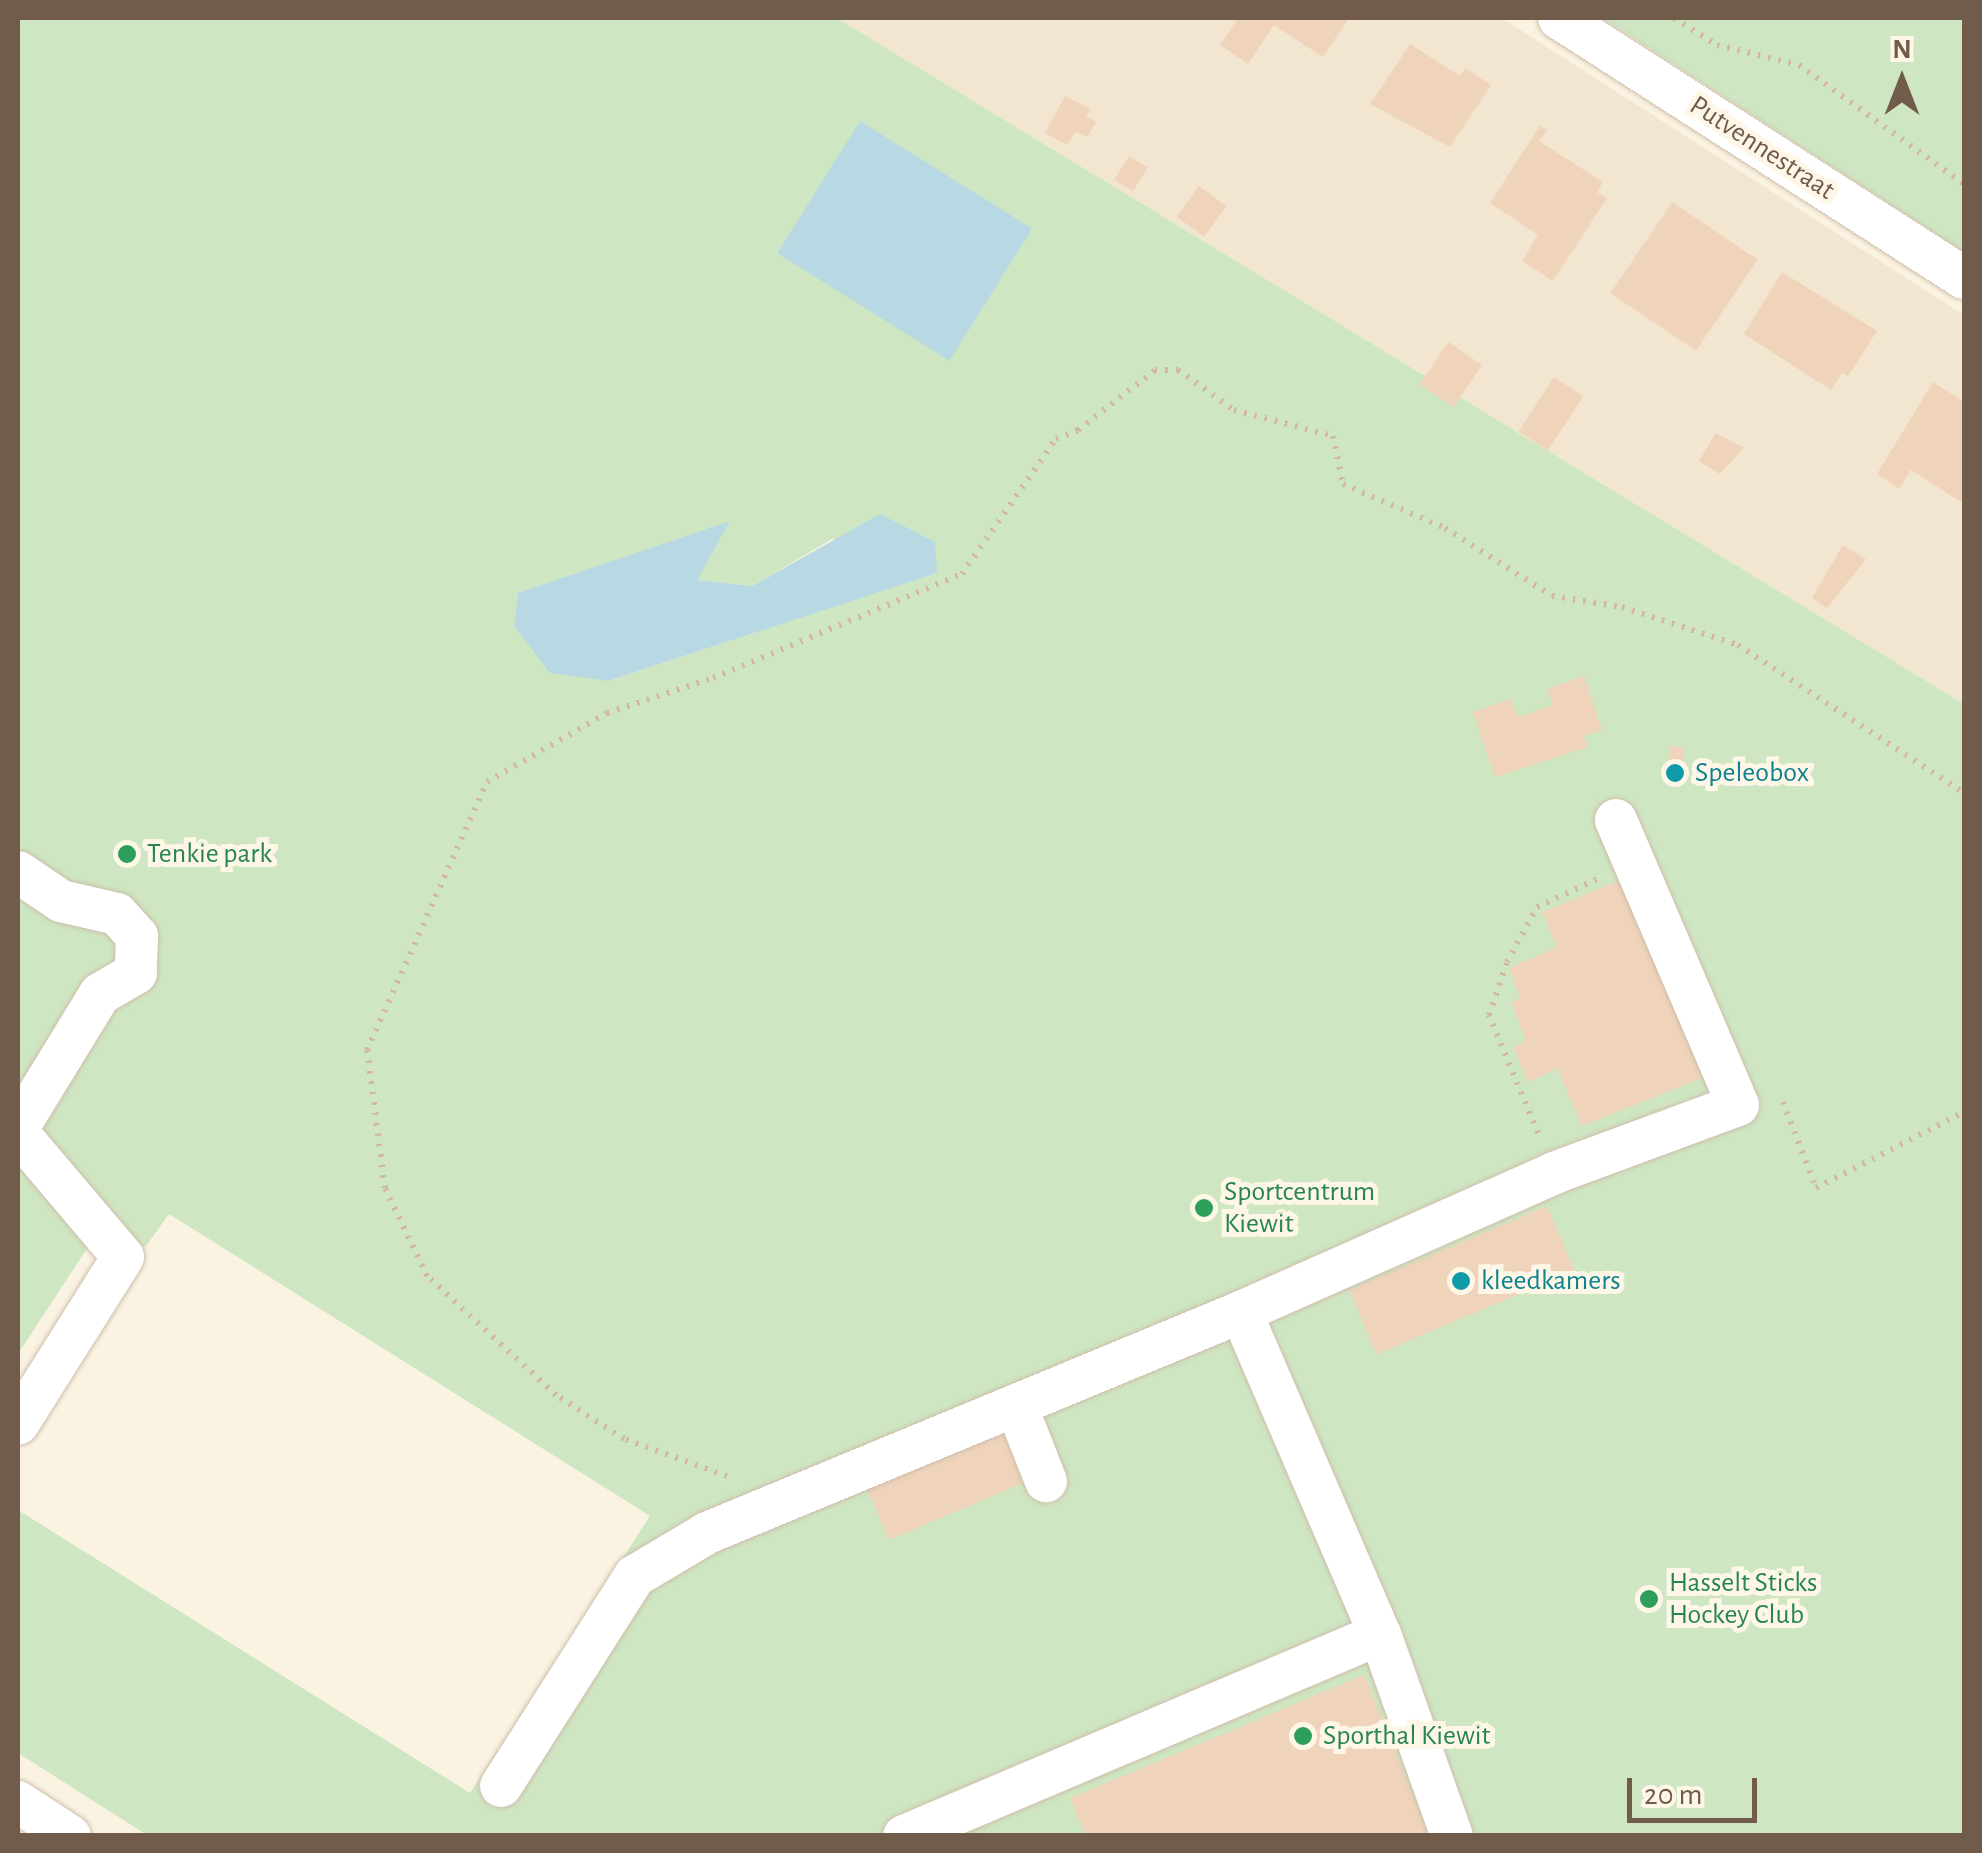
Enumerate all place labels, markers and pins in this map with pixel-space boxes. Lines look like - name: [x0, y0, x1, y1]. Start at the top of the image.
- place label: Speleobox: [1695, 756, 1809, 790]
- marker: Speleobox: [1664, 762, 1686, 784]
- place label: Tenkie park: [147, 837, 272, 871]
- marker: Tenkie park: [116, 843, 138, 865]
- place label: Sportcentrum Kiewit: [1224, 1175, 1375, 1241]
- marker: Sportcentrum Kiewit: [1193, 1197, 1215, 1219]
- place label: kleedkamers: [1481, 1264, 1621, 1298]
- marker: kleedkamers: [1450, 1270, 1472, 1292]
- place label: Hasselt Sticks Hockey Club: [1669, 1566, 1817, 1632]
- marker: Hasselt Sticks Hockey Club: [1638, 1588, 1660, 1610]
- place label: Sporthal Kiewit: [1323, 1719, 1491, 1753]
- marker: Sporthal Kiewit: [1292, 1725, 1314, 1747]

